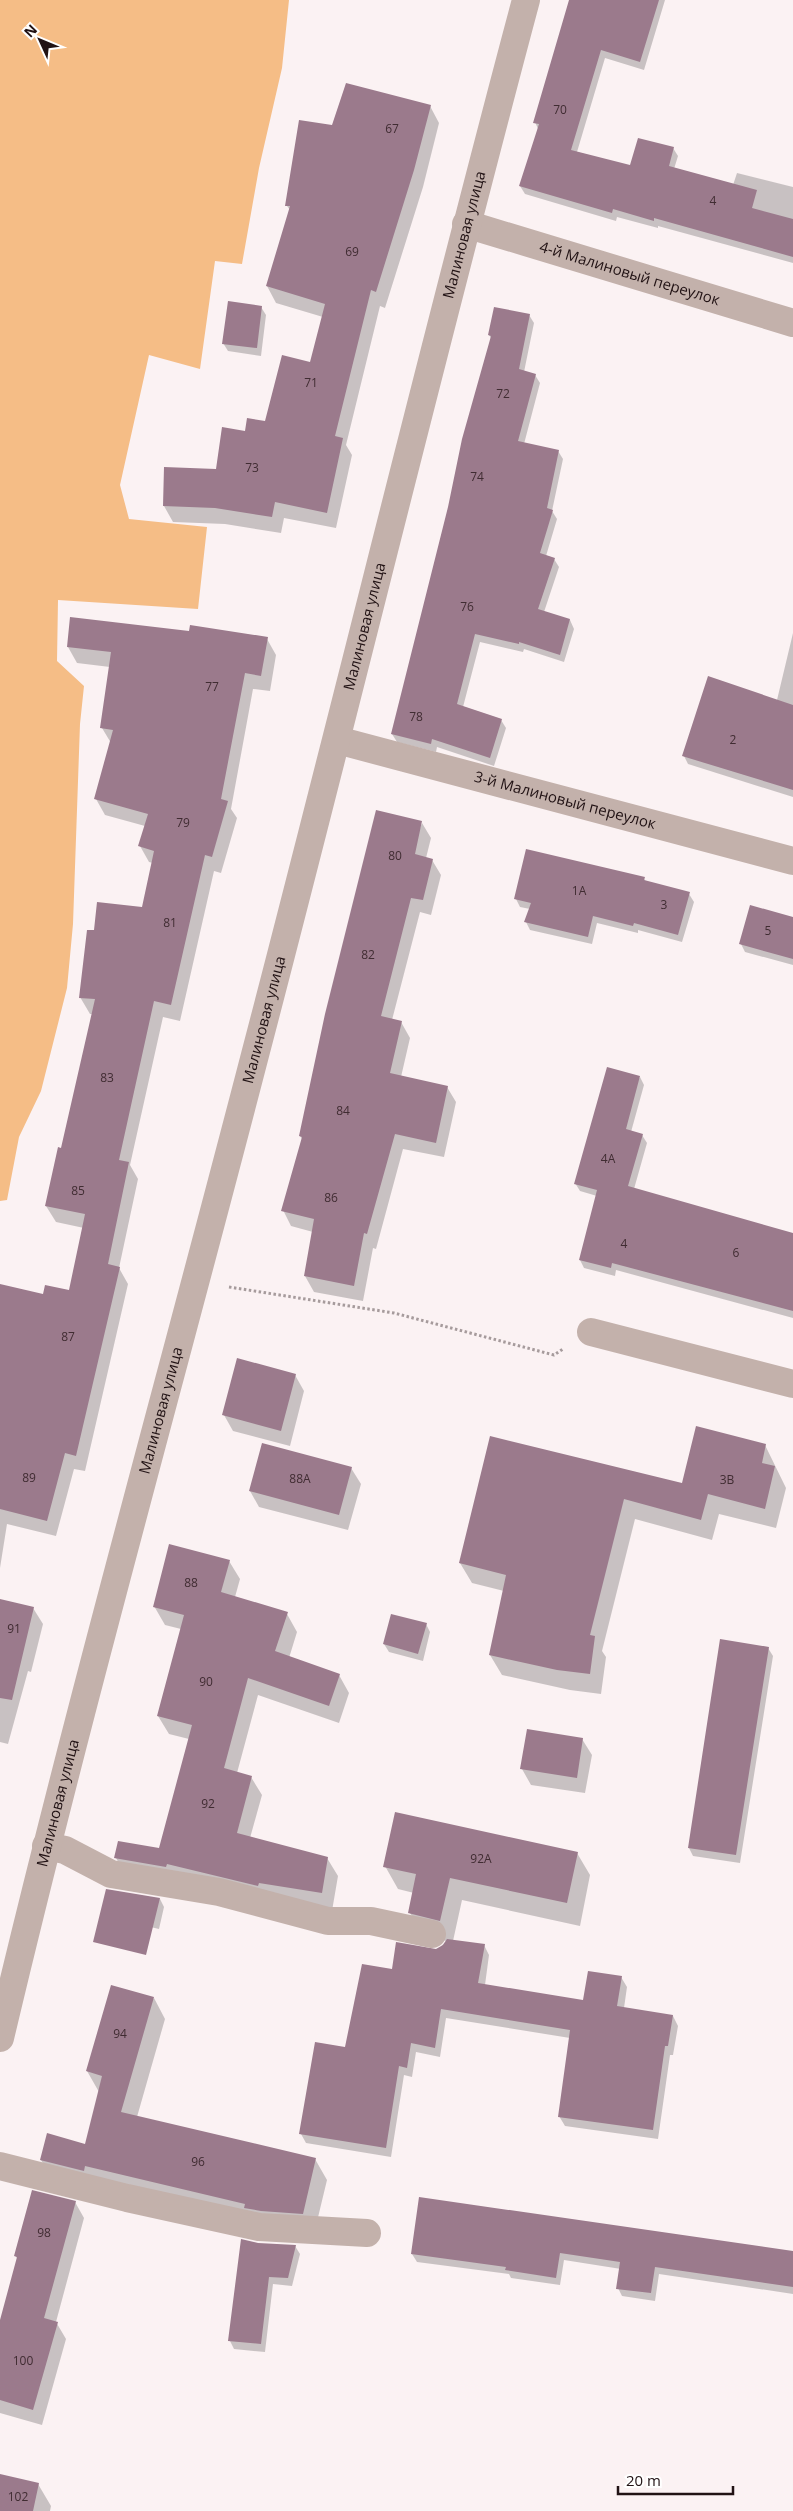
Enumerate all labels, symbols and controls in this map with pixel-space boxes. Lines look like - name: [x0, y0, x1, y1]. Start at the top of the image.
- north arrow: [15, 15, 65, 65]
- text: N: [19, 20, 41, 41]
- house number: 70: [553, 101, 567, 118]
- house number: 67: [385, 120, 399, 137]
- street label: Малиновая улица: [437, 169, 489, 301]
- house number: 4: [710, 192, 717, 209]
- street label: 4-й Малиновый переулок: [537, 236, 723, 309]
- house number: 69: [345, 243, 359, 260]
- house number: 71: [304, 374, 318, 391]
- house number: 72: [496, 385, 510, 402]
- house number: 73: [245, 459, 259, 476]
- house number: 74: [470, 468, 484, 485]
- street label: Малиновая улица: [338, 560, 390, 692]
- house number: 76: [460, 598, 474, 615]
- house number: 77: [205, 678, 219, 695]
- house number: 78: [409, 708, 423, 725]
- house number: 2: [730, 731, 737, 748]
- street label: 3-й Малиновый переулок: [472, 766, 659, 833]
- house number: 79: [176, 814, 190, 831]
- house number: 80: [388, 847, 402, 864]
- house number: 1А: [572, 882, 587, 899]
- house number: 3: [661, 896, 668, 913]
- house number: 81: [163, 914, 177, 931]
- house number: 5: [765, 922, 772, 939]
- house number: 82: [361, 946, 375, 963]
- street label: Малиновая улица: [237, 954, 289, 1085]
- house number: 83: [100, 1069, 114, 1086]
- house number: 84: [336, 1102, 350, 1119]
- house number: 4А: [601, 1150, 616, 1167]
- house number: 85: [71, 1182, 85, 1199]
- house number: 86: [324, 1189, 338, 1206]
- house number: 4: [621, 1235, 628, 1252]
- house number: 6: [733, 1244, 740, 1261]
- house number: 87: [61, 1328, 75, 1345]
- street label: Малиновая улица: [133, 1344, 187, 1476]
- house number: 89: [22, 1469, 36, 1486]
- house number: 88А: [289, 1470, 311, 1487]
- house number: 3В: [720, 1471, 735, 1488]
- house number: 88: [184, 1574, 198, 1591]
- house number: 91: [7, 1620, 21, 1637]
- house number: 90: [199, 1673, 213, 1690]
- street label: Малиновая улица: [31, 1737, 83, 1869]
- house number: 92: [201, 1795, 215, 1812]
- house number: 92А: [470, 1850, 492, 1867]
- house number: 94: [113, 2025, 127, 2042]
- house number: 96: [191, 2153, 205, 2170]
- house number: 98: [37, 2224, 51, 2241]
- house number: 100: [13, 2352, 33, 2369]
- scale bar: [618, 2464, 733, 2496]
- text: 20 m: [626, 2470, 661, 2490]
- house number: 102: [8, 2488, 28, 2505]

